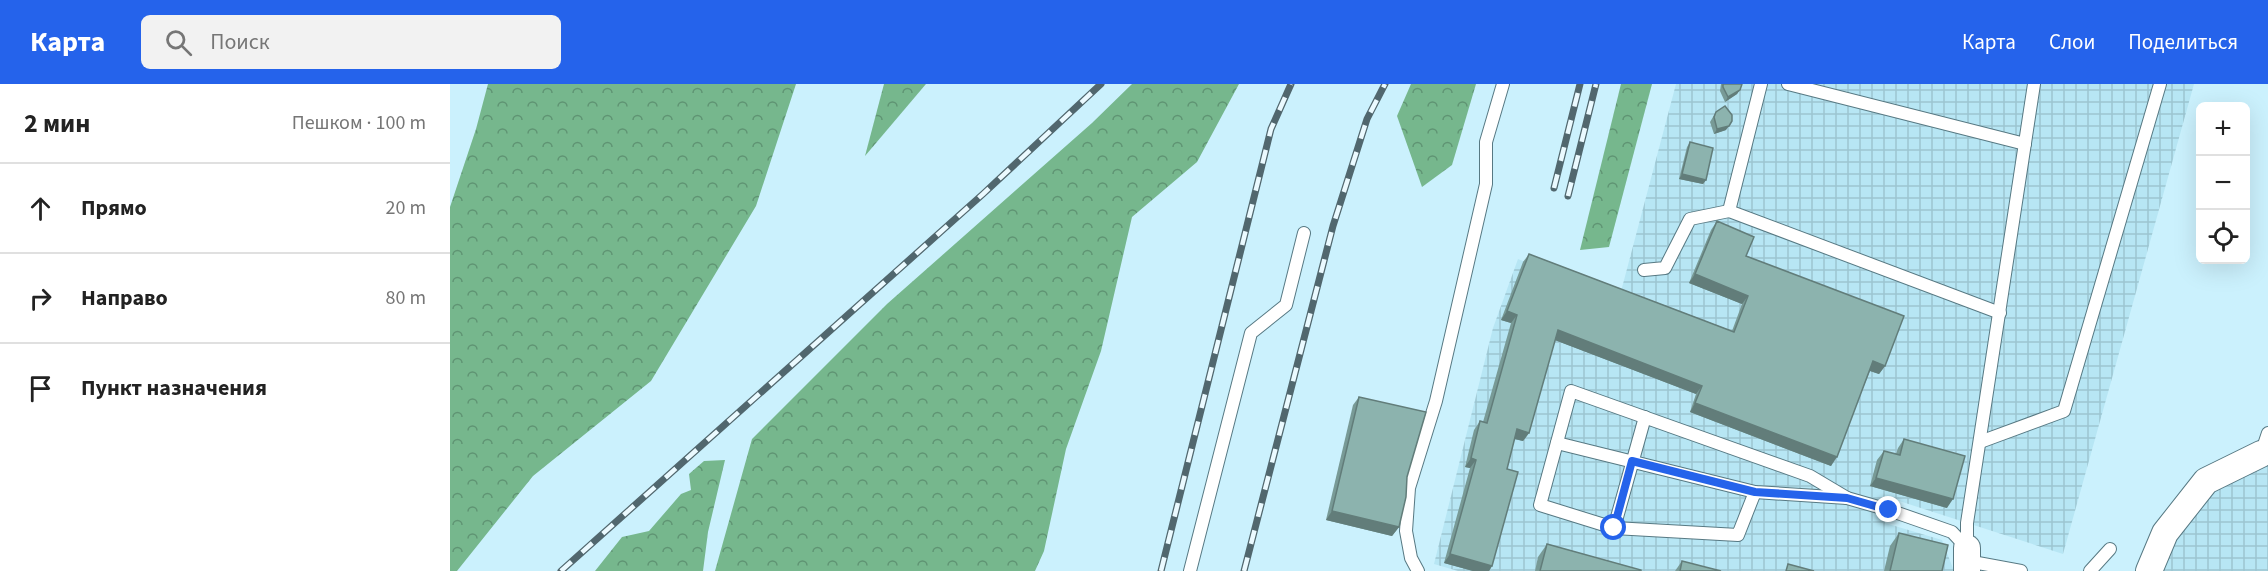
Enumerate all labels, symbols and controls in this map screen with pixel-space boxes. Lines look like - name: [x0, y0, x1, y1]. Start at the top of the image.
- search box: [141, 15, 561, 69]
- text: Карта: [30, 22, 105, 62]
- icon: search: [162, 26, 195, 59]
- text: Поиск: [210, 26, 270, 58]
- text: Карта: [1962, 27, 2016, 57]
- text: Слои: [2049, 27, 2095, 57]
- text: Поделиться: [2128, 27, 2238, 57]
- map controls: [2196, 102, 2250, 264]
- button: +: [2196, 102, 2250, 156]
- text: 2 мин: [24, 105, 90, 142]
- text: Пешком · 100 m: [292, 109, 426, 137]
- button: −: [2196, 156, 2250, 210]
- icon: ahead: [24, 192, 57, 225]
- text: Прямо: [81, 192, 147, 224]
- text: 20 m: [386, 194, 426, 222]
- button: locate: [2196, 210, 2250, 264]
- icon: right: [24, 282, 57, 315]
- text: Направо: [81, 282, 168, 314]
- text: 80 m: [386, 284, 426, 312]
- icon: arrive: [24, 372, 57, 405]
- text: Пункт назначения: [81, 372, 267, 404]
- route end: [1875, 496, 1901, 522]
- route start: [1600, 514, 1626, 540]

